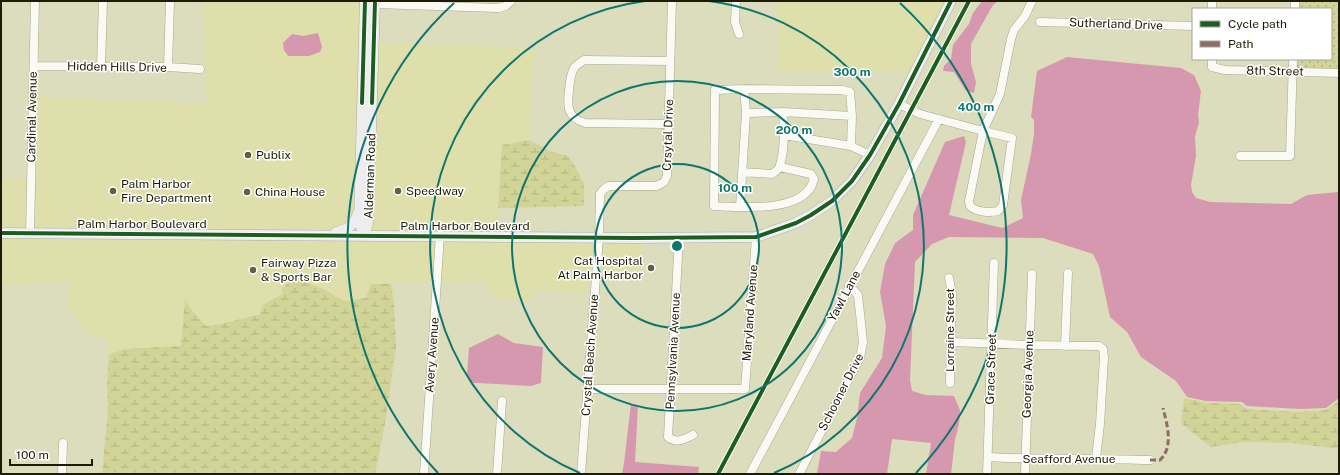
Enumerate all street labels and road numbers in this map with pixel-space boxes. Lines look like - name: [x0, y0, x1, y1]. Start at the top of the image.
- street label: Sutherland Drive: [1069, 15, 1163, 33]
- street label: Hidden Hills Drive: [67, 59, 167, 75]
- street label: 8th Street: [1246, 64, 1304, 79]
- street label: Cardinal Avenue: [24, 71, 40, 163]
- street label: Crsytal Drive: [660, 99, 676, 171]
- street label: Alderman Road: [362, 133, 378, 219]
- street label: Palm Harbor Boulevard: [77, 217, 207, 231]
- street label: Palm Harbor Boulevard: [400, 219, 530, 233]
- street label: Maryland Avenue: [740, 264, 760, 362]
- street label: Yawl Lane: [825, 268, 863, 324]
- street label: Lorraine Street: [943, 288, 957, 372]
- street label: Pennsylvania Avenue: [663, 292, 683, 410]
- street label: Crystal Beach Avenue: [579, 293, 601, 416]
- street label: Avery Avenue: [422, 316, 442, 393]
- street label: Georgia Avenue: [1019, 330, 1037, 418]
- street label: Grace Street: [983, 333, 999, 405]
- street label: Schooner Drive: [815, 351, 867, 433]
- street label: Seafford Avenue: [1023, 452, 1116, 466]

